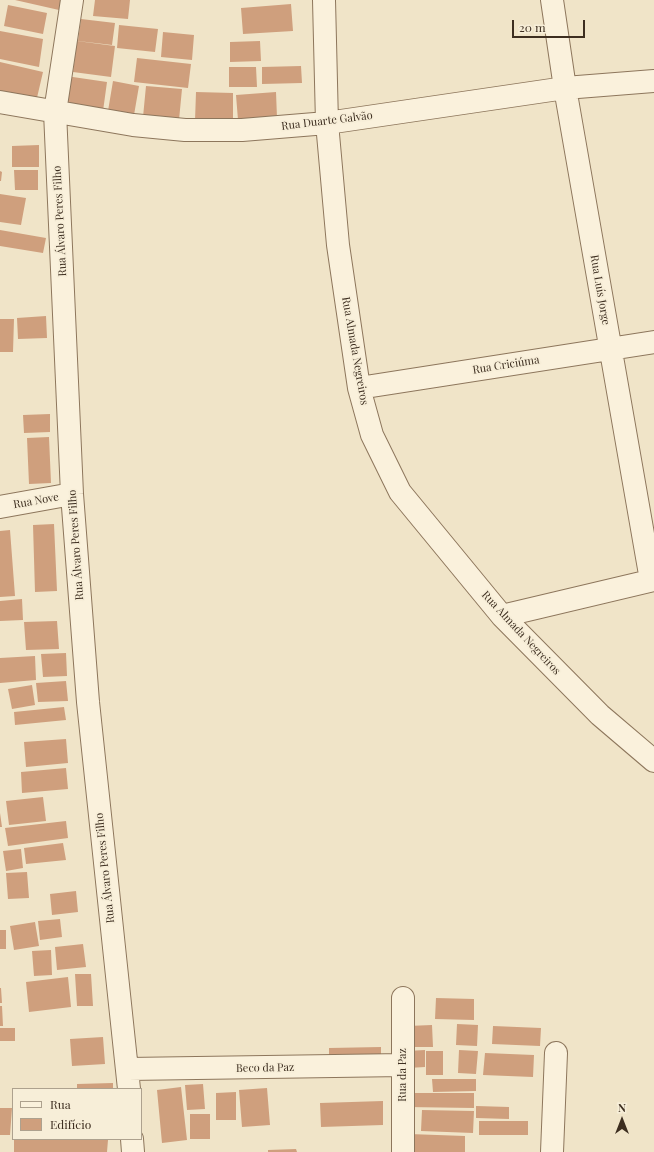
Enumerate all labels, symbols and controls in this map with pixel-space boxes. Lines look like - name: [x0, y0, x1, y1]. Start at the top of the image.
- scale bar: [514, 12, 587, 38]
- text: 20 m: [519, 19, 546, 35]
- street label: Rua Duarte Galvão: [281, 109, 373, 133]
- street label: Rua Álvaro Peres Filho: [51, 165, 69, 277]
- street label: Rua Luís Jorge: [587, 254, 613, 326]
- street label: Rua Almada Negreiros: [339, 296, 371, 406]
- street label: Rua Criciúma: [472, 353, 540, 377]
- street label: Rua Álvaro Peres Filho: [66, 489, 86, 601]
- street label: Rua Nove: [12, 490, 60, 512]
- street label: Rua Almada Negreiros: [479, 588, 563, 678]
- street label: Rua Álvaro Peres Filho: [93, 812, 117, 924]
- street label: Rua da Paz: [396, 1048, 410, 1102]
- street label: Beco da Paz: [236, 1061, 294, 1075]
- legend: [12, 1088, 142, 1140]
- text: Rua: [50, 1096, 71, 1112]
- north arrow: [602, 1100, 642, 1140]
- text: N: [618, 1100, 626, 1115]
- text: Edifício: [50, 1116, 91, 1132]

